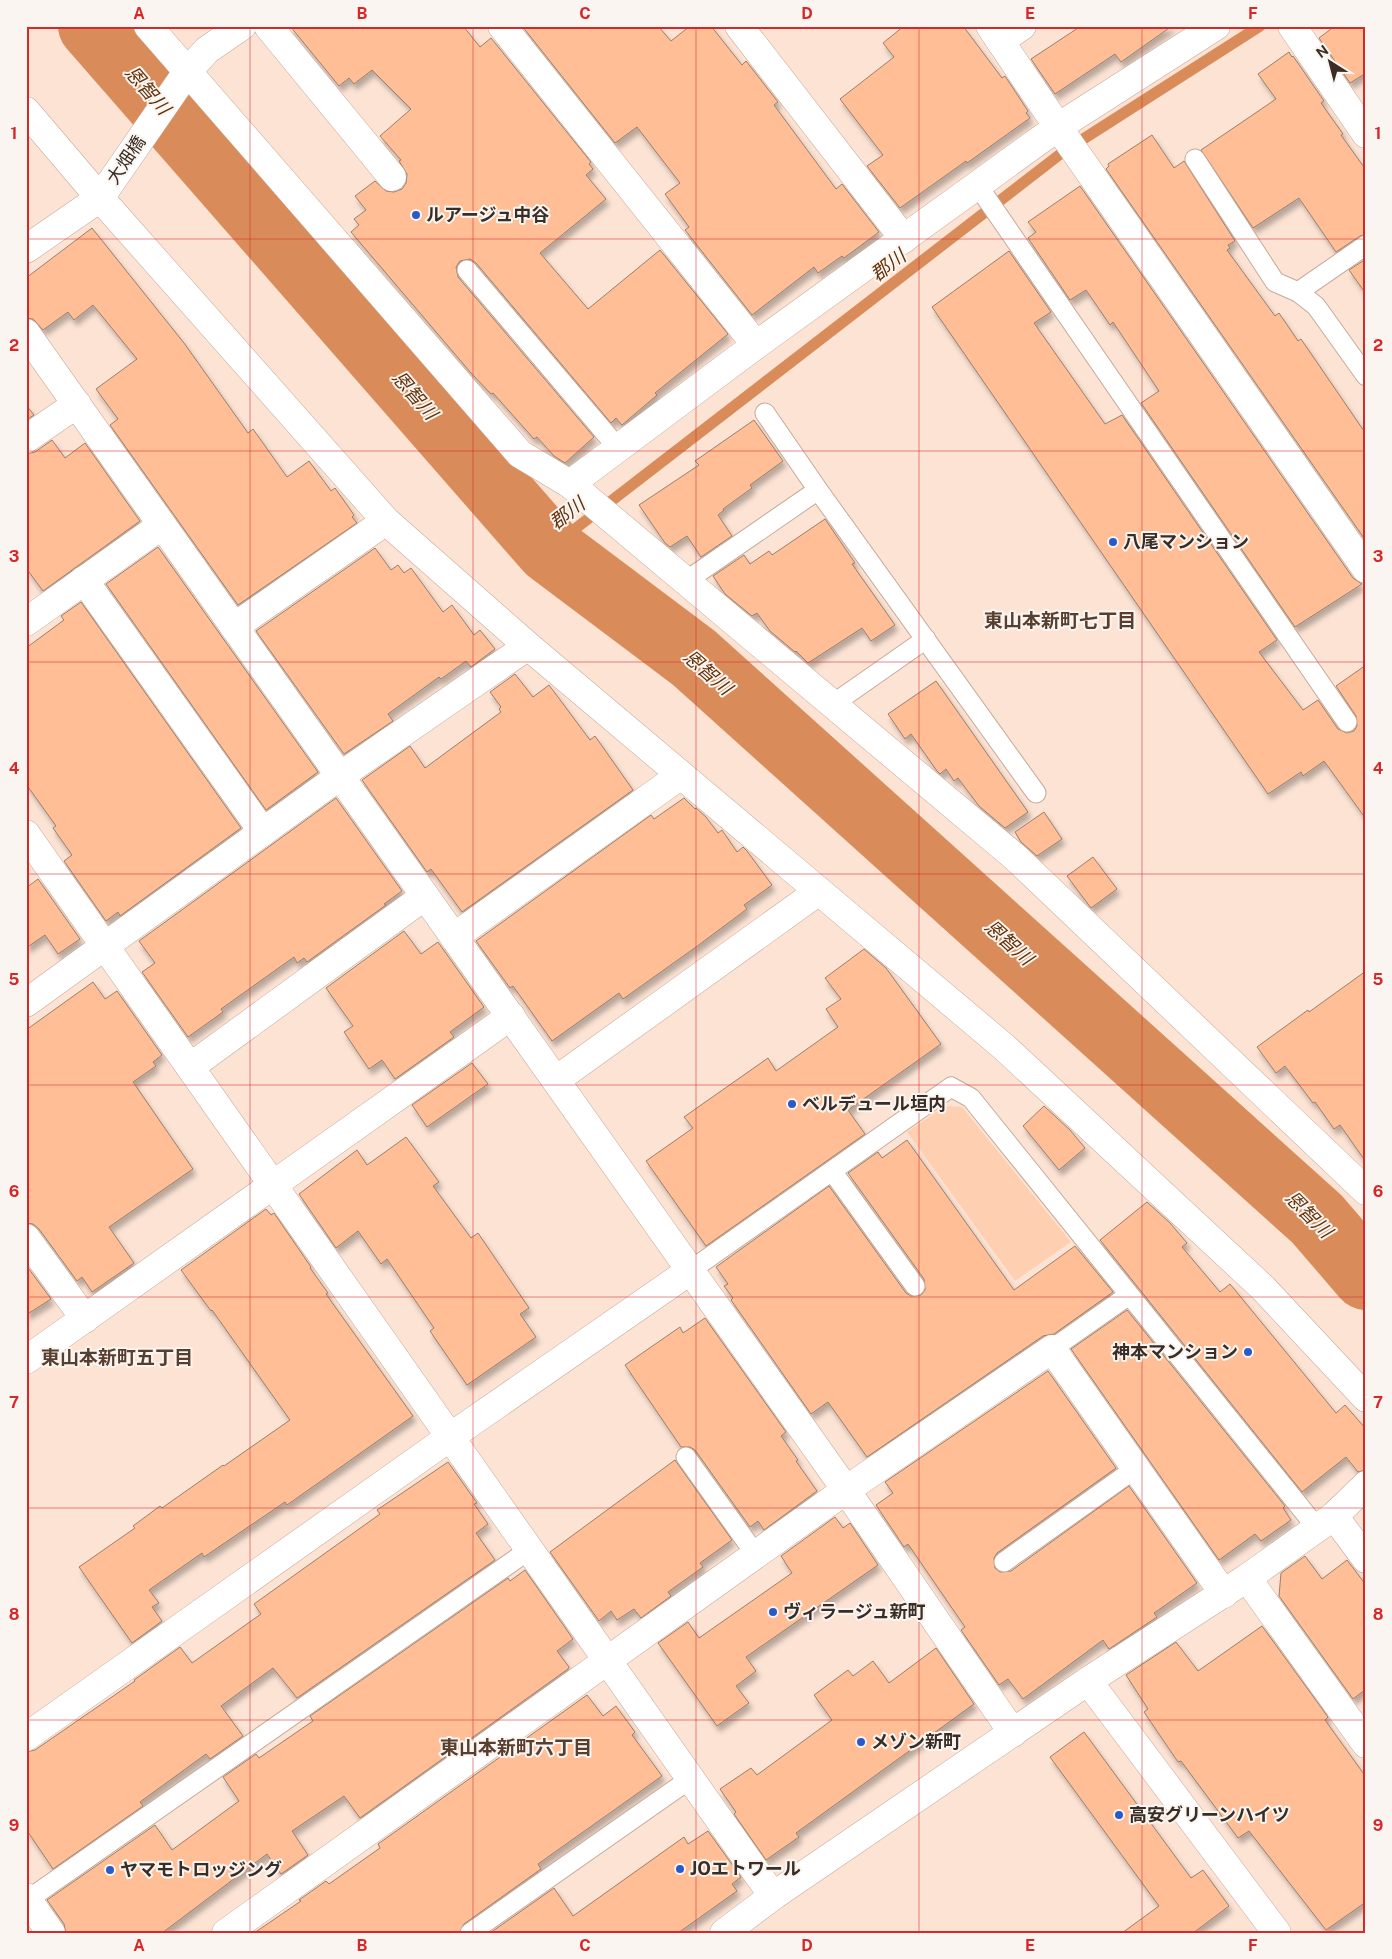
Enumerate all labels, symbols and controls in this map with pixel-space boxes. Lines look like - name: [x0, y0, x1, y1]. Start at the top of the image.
- text: A: [133, 4, 145, 23]
- text: B: [357, 4, 368, 23]
- text: C: [579, 4, 591, 23]
- text: D: [801, 4, 813, 23]
- text: E: [1025, 4, 1035, 23]
- text: F: [1248, 4, 1258, 23]
- north arrow: [1304, 38, 1354, 88]
- text: N: [1313, 42, 1331, 61]
- water label: 恩智川: [121, 61, 176, 120]
- text: 1: [11, 124, 17, 143]
- text: 1: [1375, 124, 1381, 143]
- street label: 大畑橋: [102, 131, 149, 188]
- place label: ルアージュ中谷: [426, 204, 549, 225]
- marker: ルアージュ中谷: [410, 209, 422, 221]
- water label: 郡川: [866, 243, 911, 285]
- text: 2: [9, 336, 19, 355]
- text: 2: [1373, 336, 1383, 355]
- water label: 恩智川: [388, 366, 443, 425]
- water label: 郡川: [545, 491, 590, 533]
- place label: 八尾マンション: [1123, 531, 1249, 552]
- marker: 八尾マンション: [1107, 536, 1119, 548]
- text: 3: [9, 547, 19, 566]
- text: 3: [1373, 547, 1383, 566]
- district label: 東山本新町七丁目: [984, 609, 1136, 631]
- water label: 恩智川: [679, 645, 738, 700]
- text: 4: [9, 759, 20, 778]
- text: 4: [1373, 759, 1384, 778]
- water label: 恩智川: [980, 915, 1039, 971]
- text: 5: [9, 970, 20, 989]
- text: 5: [1373, 970, 1384, 989]
- place label: ベルデュール垣内: [802, 1093, 946, 1114]
- marker: ベルデュール垣内: [786, 1098, 798, 1110]
- text: 6: [9, 1182, 19, 1201]
- text: 6: [1373, 1182, 1383, 1201]
- water label: 恩智川: [1281, 1186, 1338, 1243]
- place label: 神本マンション: [1112, 1341, 1238, 1362]
- district label: 東山本新町五丁目: [41, 1346, 193, 1368]
- marker: 神本マンション: [1242, 1346, 1254, 1358]
- text: 7: [9, 1393, 19, 1412]
- text: 7: [1373, 1393, 1383, 1412]
- place label: ヴィラージュ新町: [783, 1601, 925, 1622]
- text: 8: [9, 1605, 20, 1624]
- text: 8: [1373, 1605, 1384, 1624]
- marker: ヴィラージュ新町: [767, 1606, 779, 1618]
- place label: メゾン新町: [871, 1731, 961, 1752]
- district label: 東山本新町六丁目: [440, 1736, 592, 1758]
- marker: メゾン新町: [855, 1736, 867, 1748]
- place label: 高安グリーンハイツ: [1129, 1804, 1290, 1825]
- marker: 高安グリーンハイツ: [1113, 1809, 1125, 1821]
- text: 9: [9, 1816, 19, 1835]
- text: 9: [1373, 1816, 1383, 1835]
- place label: JOエトワール: [690, 1858, 801, 1879]
- place label: ヤマモトロッジング: [120, 1859, 282, 1880]
- marker: JOエトワール: [674, 1863, 686, 1875]
- marker: ヤマモトロッジング: [104, 1864, 116, 1876]
- text: A: [133, 1936, 145, 1955]
- text: B: [357, 1936, 368, 1955]
- text: C: [579, 1936, 591, 1955]
- text: D: [801, 1936, 813, 1955]
- text: E: [1025, 1936, 1035, 1955]
- text: F: [1248, 1936, 1258, 1955]

